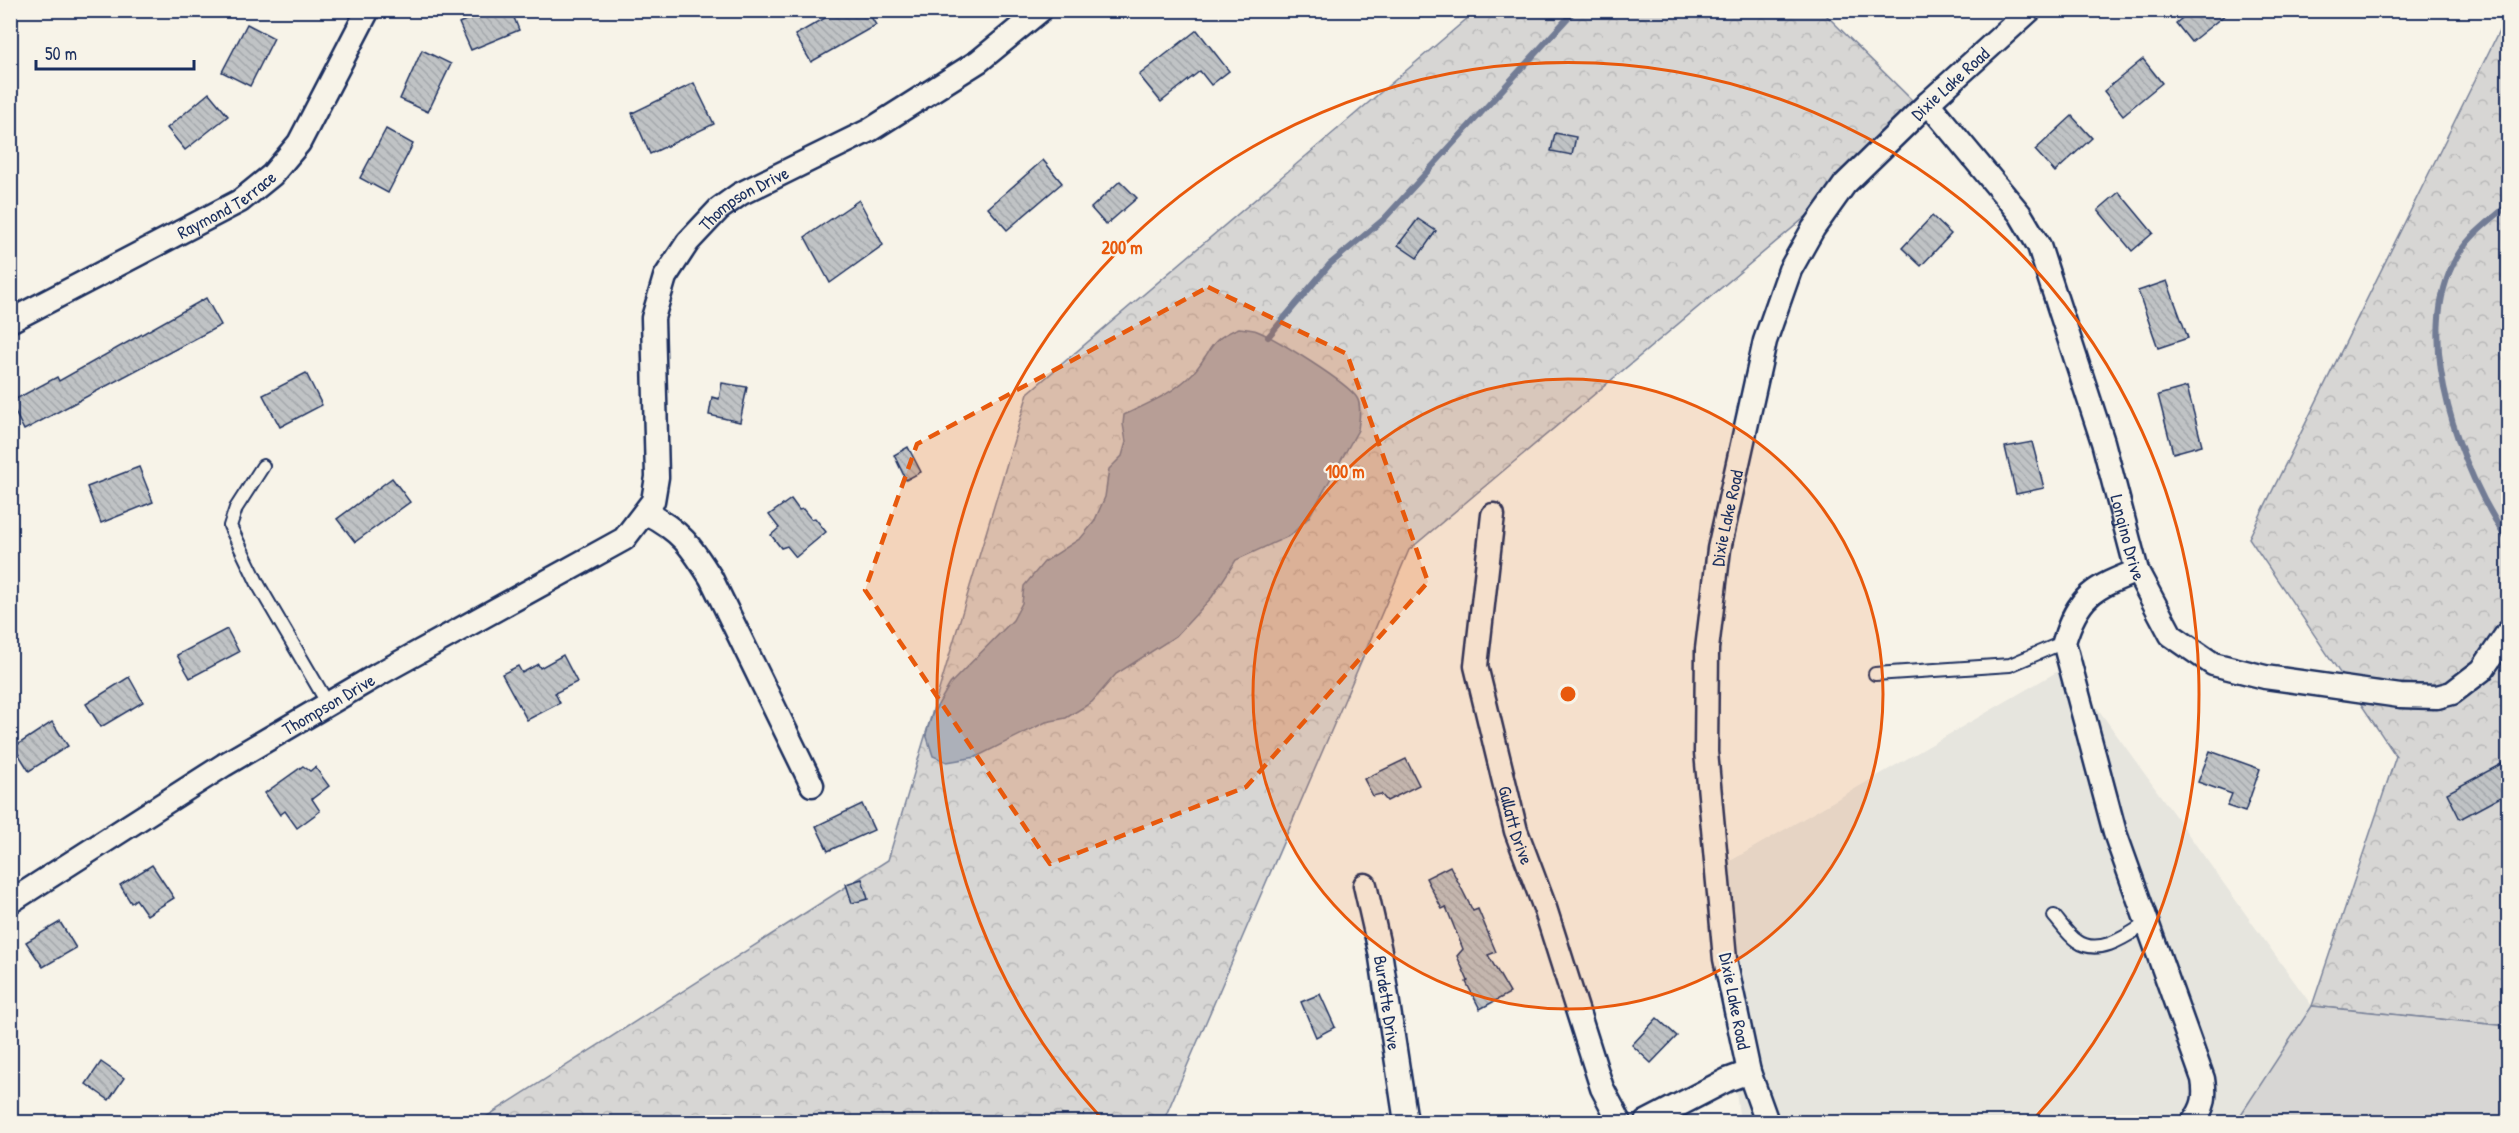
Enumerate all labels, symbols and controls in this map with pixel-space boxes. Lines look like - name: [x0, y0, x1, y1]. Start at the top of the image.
- scale bar: [36, 33, 194, 71]
- text: 50 m: [45, 41, 77, 66]
- street label: Dixie Lake Road: [1905, 41, 1994, 126]
- street label: Thompson Drive: [692, 160, 793, 236]
- street label: Raymond Terrace: [172, 164, 281, 244]
- text: 200 m: [1102, 235, 1142, 260]
- text: 100 m: [1325, 459, 1365, 484]
- street label: Dixie Lake Road: [1705, 467, 1749, 568]
- street label: Longino Drive: [2105, 492, 2152, 585]
- street label: Thompson Drive: [277, 667, 379, 741]
- centre of rings: [1558, 684, 1578, 704]
- street label: Gullatt Drive: [1493, 783, 1540, 868]
- street label: Dixie Lake Road: [1713, 951, 1757, 1051]
- street label: Burdette Drive: [1368, 954, 1407, 1052]

